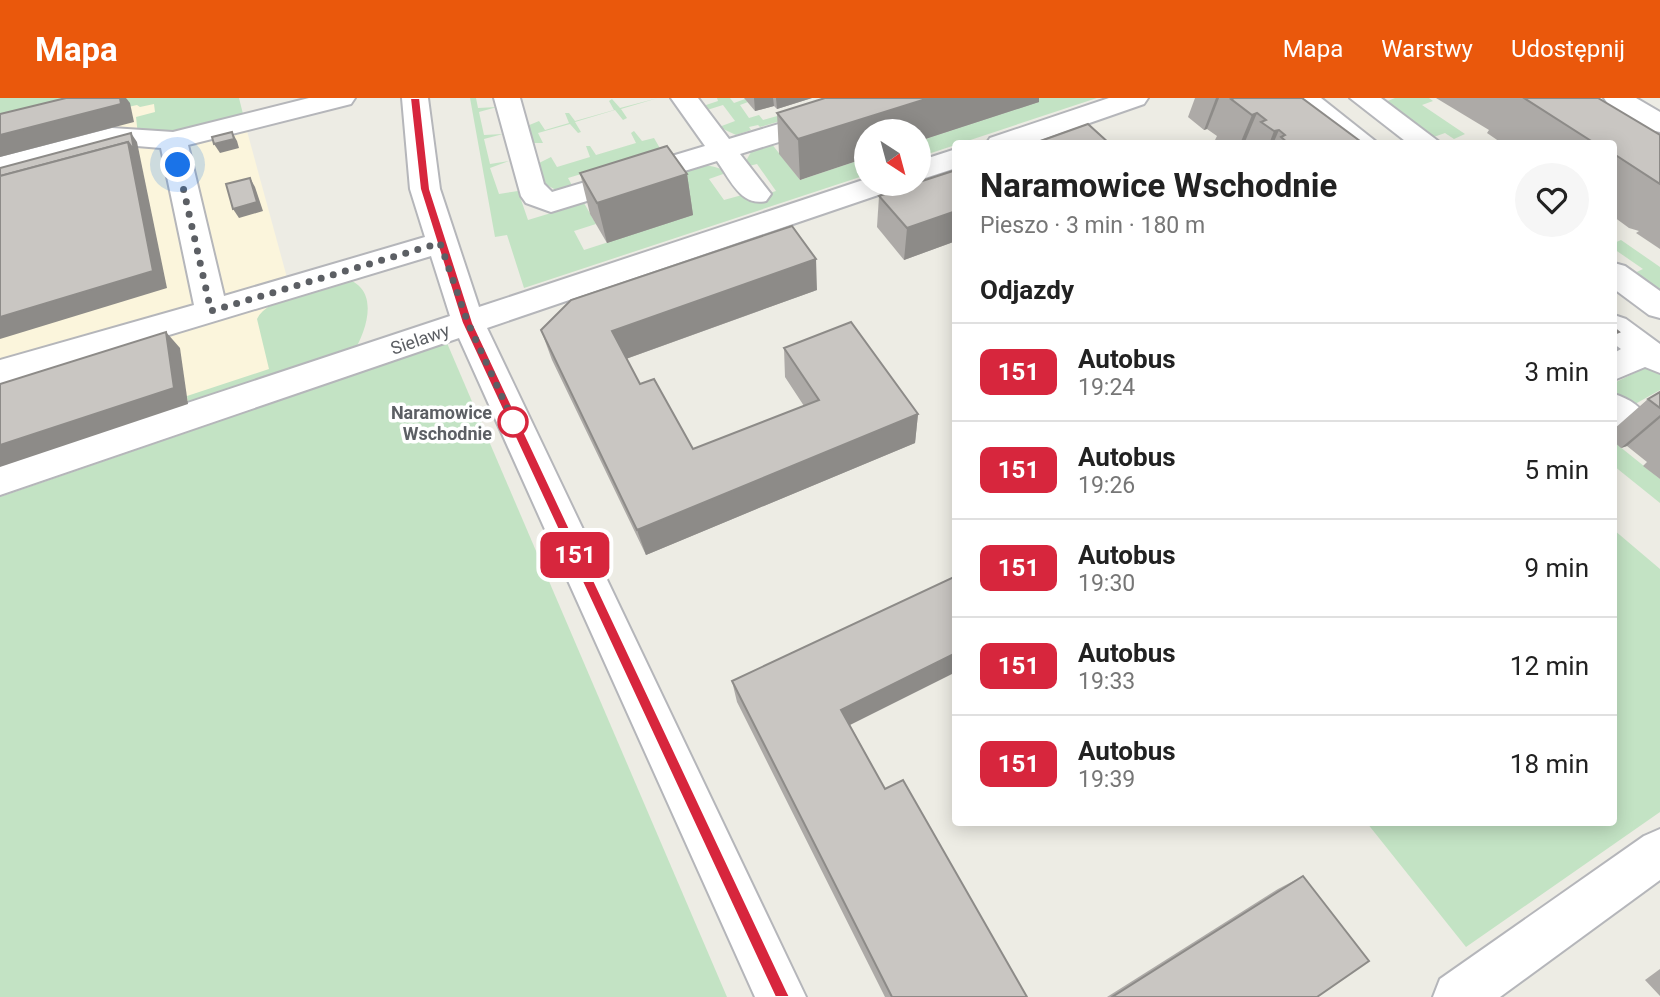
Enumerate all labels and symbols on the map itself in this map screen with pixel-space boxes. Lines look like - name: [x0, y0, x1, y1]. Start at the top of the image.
- north arrow: [854, 119, 931, 196]
- your location: [160, 147, 195, 182]
- street label: Sielawy: [388, 319, 453, 359]
- place label: Naramowice Wschodnie: [391, 402, 492, 444]
- marker: Naramowice Wschodnie: [498, 407, 528, 437]
- line badge: 151: [535, 532, 615, 578]

